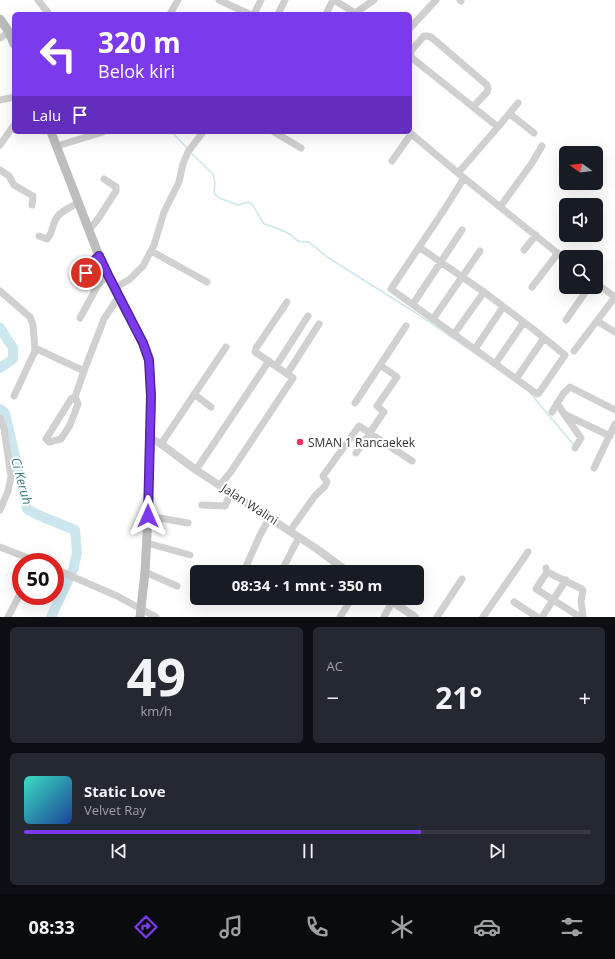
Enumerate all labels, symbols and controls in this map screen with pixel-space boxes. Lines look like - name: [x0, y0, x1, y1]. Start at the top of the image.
- text: 320 m: [98, 23, 181, 61]
- icon: left: [32, 28, 84, 80]
- text: Belok kiri: [98, 59, 175, 83]
- icon: arrive: [69, 104, 91, 126]
- text: Lalu: [32, 105, 61, 125]
- north arrow: [559, 146, 603, 190]
- map controls: [559, 146, 603, 294]
- button: sound: [559, 198, 603, 242]
- button: search: [559, 250, 603, 294]
- pin: [69, 256, 103, 290]
- icon: arrive: [75, 262, 97, 284]
- place label: SMAN 1 Rancaekek: [308, 434, 416, 451]
- marker: SMAN 1 Rancaekek: [295, 437, 305, 447]
- water label: Ci Keruh: [7, 455, 37, 507]
- street label: Jalan Walini: [218, 479, 282, 529]
- position arrow: [127, 495, 169, 537]
- speed limit sign: 50: [12, 553, 64, 605]
- text: 08:34 · 1 mnt · 350 m: [232, 575, 382, 595]
- text: 49: [127, 640, 186, 711]
- text: AC: [327, 657, 343, 675]
- text: 21°: [435, 677, 482, 718]
- text: −: [327, 682, 339, 712]
- text: +: [578, 682, 591, 712]
- text: km/h: [140, 702, 172, 720]
- text: Static Love: [84, 781, 166, 801]
- text: Velvet Ray: [84, 801, 146, 819]
- icon: previous: [108, 840, 130, 862]
- icon: pause: [297, 840, 319, 862]
- icon: next: [486, 840, 508, 862]
- icon: directions: [132, 913, 160, 941]
- icon: music: [217, 913, 245, 941]
- icon: phone: [303, 913, 331, 941]
- icon: climate: [388, 913, 416, 941]
- icon: car: [473, 913, 501, 941]
- icon: filters: [558, 913, 586, 941]
- text: 08:33: [29, 915, 75, 939]

